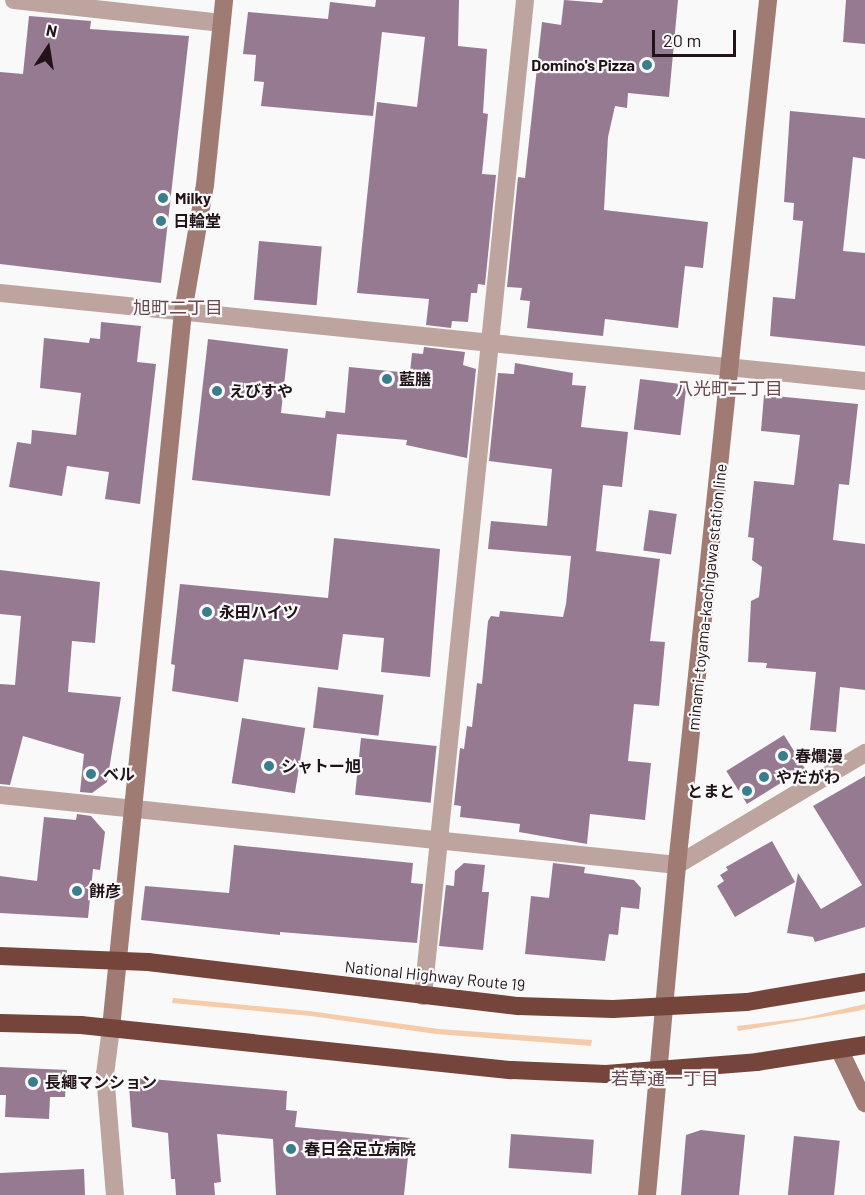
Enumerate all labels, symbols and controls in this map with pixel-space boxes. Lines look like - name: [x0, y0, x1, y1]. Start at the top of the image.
- north arrow: [18, 18, 78, 78]
- scale bar: [655, 18, 739, 56]
- text: N: [45, 20, 59, 40]
- text: 20 m: [663, 29, 701, 51]
- place label: Domino's Pizza: [531, 55, 635, 75]
- marker: Domino's Pizza: [640, 58, 654, 72]
- place label: Milky: [175, 188, 211, 208]
- marker: Milky: [156, 191, 170, 205]
- place label: 日輪堂: [173, 211, 221, 231]
- marker: 日輪堂: [154, 214, 168, 228]
- district label: 旭町二丁目: [133, 296, 223, 318]
- place label: 藍膳: [399, 369, 431, 389]
- marker: 藍膳: [380, 372, 394, 386]
- district label: 八光町二丁目: [675, 377, 783, 399]
- place label: えびすや: [229, 381, 293, 401]
- marker: えびすや: [210, 384, 224, 398]
- street label: minami-toyama-kachigawa station line: [683, 463, 731, 731]
- place label: 永田ハイツ: [219, 602, 299, 622]
- marker: 永田ハイツ: [200, 605, 214, 619]
- place label: 春爛漫: [795, 746, 843, 766]
- marker: 春爛漫: [776, 749, 790, 763]
- place label: シャトー旭: [281, 756, 361, 776]
- marker: シャトー旭: [262, 759, 276, 773]
- place label: ベル: [103, 764, 135, 784]
- marker: ベル: [84, 767, 98, 781]
- place label: やだがわ: [776, 767, 840, 787]
- marker: やだがわ: [757, 770, 771, 784]
- place label: とまと: [687, 781, 735, 801]
- marker: とまと: [740, 784, 754, 798]
- place label: 餅彦: [89, 881, 121, 901]
- marker: 餅彦: [70, 884, 84, 898]
- street label: National Highway Route 19: [344, 957, 526, 995]
- district label: 若草通一丁目: [611, 1067, 719, 1089]
- place label: 長繩マンション: [45, 1072, 157, 1092]
- marker: 長繩マンション: [26, 1075, 40, 1089]
- place label: 春日会足立病院: [304, 1139, 416, 1159]
- marker: 春日会足立病院: [282, 1140, 300, 1158]

